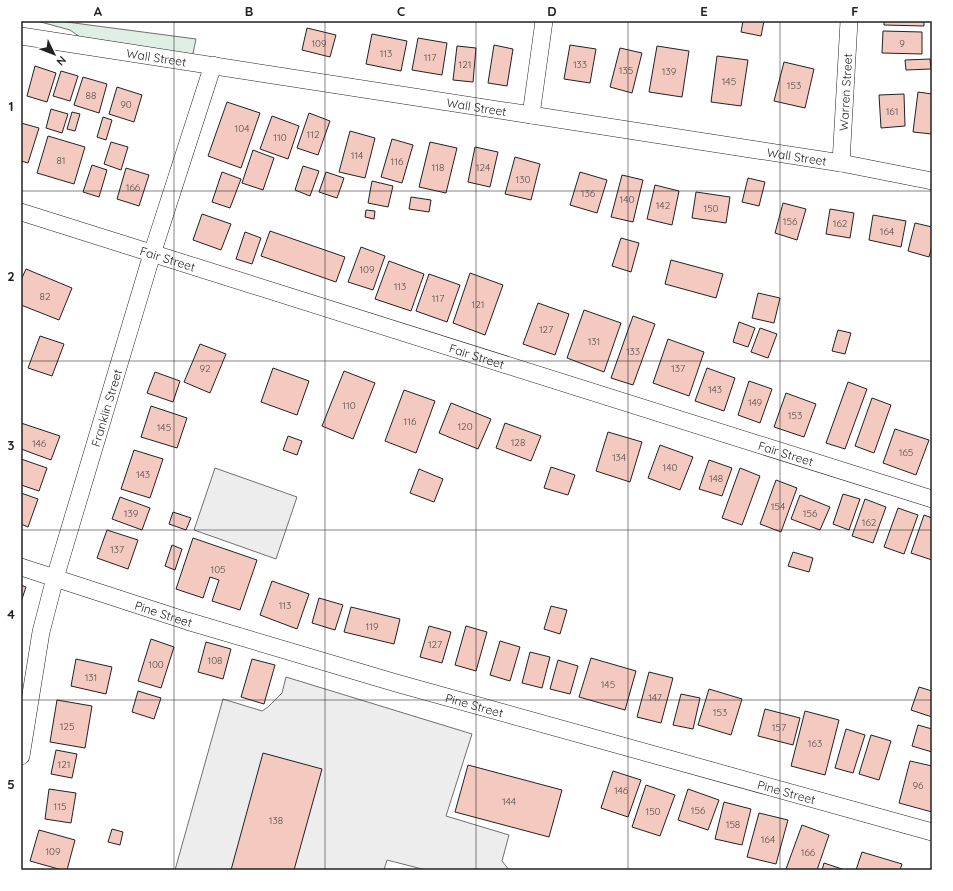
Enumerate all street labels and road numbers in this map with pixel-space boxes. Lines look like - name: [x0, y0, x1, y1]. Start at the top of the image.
- street label: Wall Street: [125, 45, 187, 69]
- street label: Warren Street: [835, 53, 855, 131]
- street label: Wall Street: [446, 95, 508, 119]
- street label: Wall Street: [766, 144, 828, 168]
- street label: Fair Street: [138, 243, 197, 274]
- street label: Fair Street: [447, 340, 506, 371]
- street label: Franklin Street: [87, 367, 125, 448]
- street label: Fair Street: [756, 437, 815, 469]
- street label: Pine Street: [133, 597, 194, 630]
- street label: Pine Street: [444, 690, 505, 720]
- street label: Pine Street: [756, 776, 817, 807]

